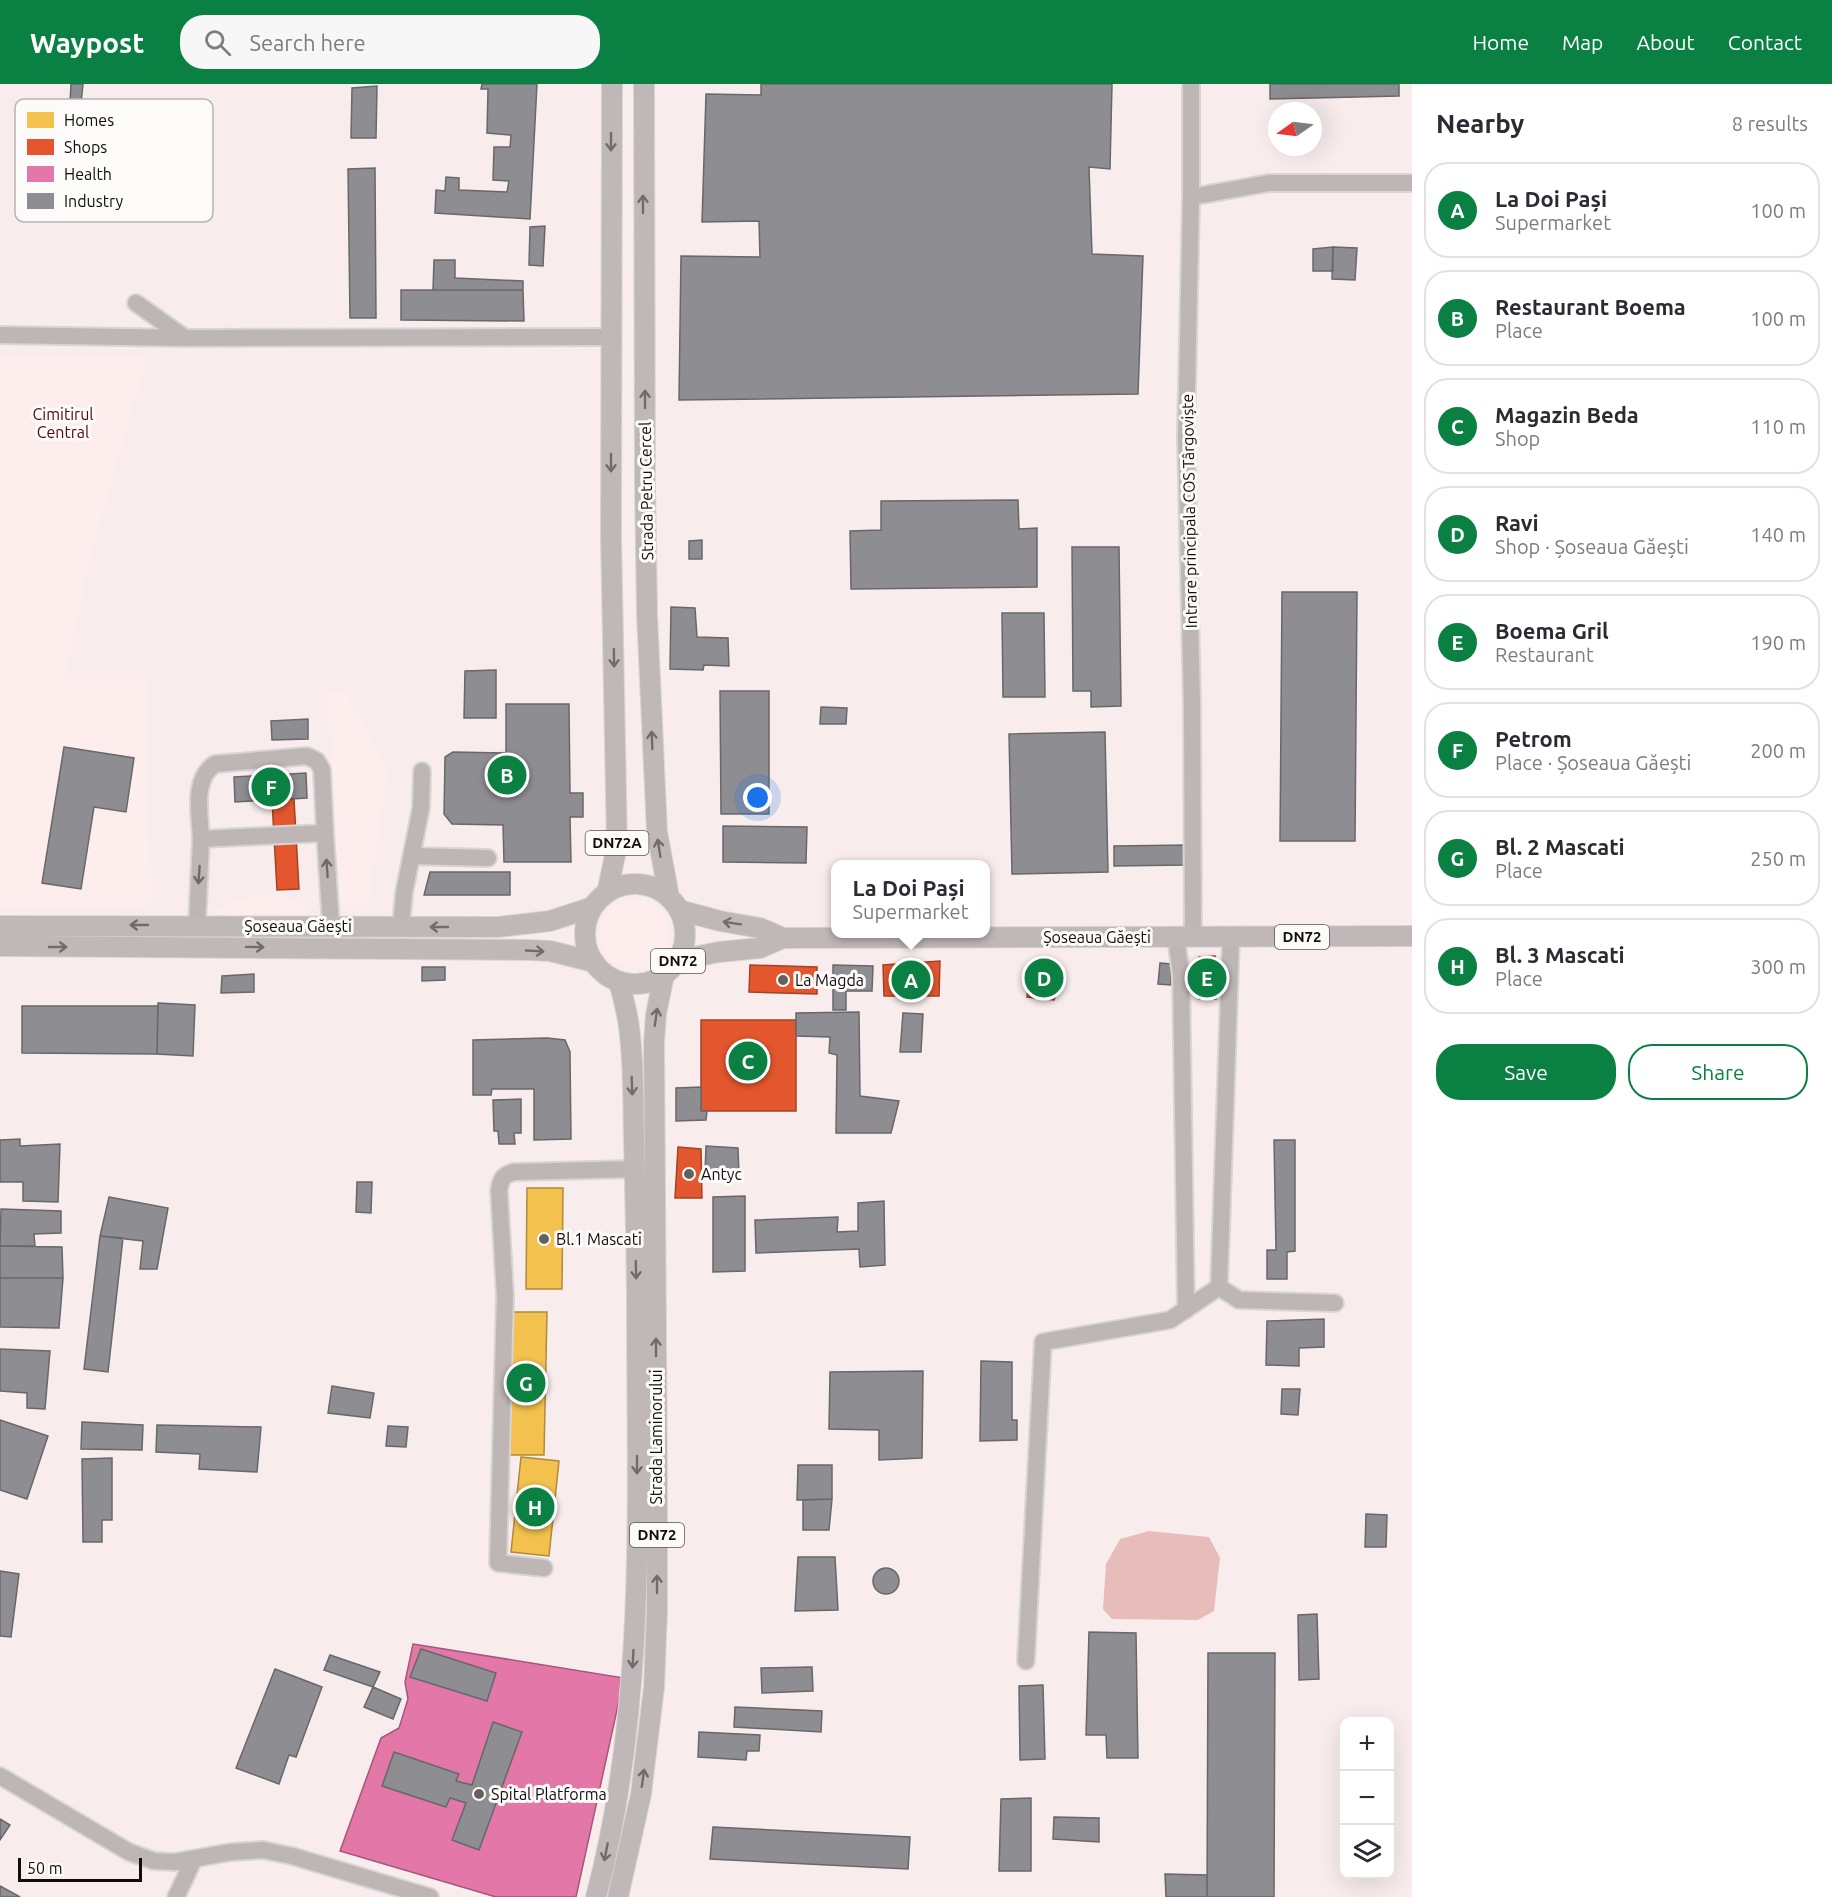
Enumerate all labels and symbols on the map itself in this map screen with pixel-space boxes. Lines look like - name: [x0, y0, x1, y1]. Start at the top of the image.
- legend: [15, 99, 213, 222]
- north arrow: [1268, 102, 1322, 156]
- text: Homes: [64, 111, 114, 129]
- one-way arrow: [605, 132, 617, 152]
- text: Shops: [64, 138, 107, 156]
- text: Health: [64, 165, 112, 183]
- text: Industry: [64, 192, 123, 210]
- one-way arrow: [637, 194, 649, 214]
- one-way arrow: [639, 389, 651, 409]
- street label: Intrare principala COS Târgoviște: [1178, 394, 1200, 628]
- park label: Cimitirul Central: [33, 405, 93, 441]
- street label: Strada Petru Cercel: [636, 422, 656, 560]
- one-way arrow: [605, 453, 617, 473]
- one-way arrow: [608, 648, 620, 668]
- one-way arrow: [647, 731, 658, 751]
- pin: B: [488, 752, 526, 798]
- pin: F: [252, 764, 290, 810]
- your location: [743, 783, 772, 812]
- road number: DN72A: [586, 831, 648, 855]
- one-way arrow: [653, 839, 664, 859]
- one-way arrow: [322, 858, 333, 878]
- one-way arrow: [193, 864, 204, 884]
- street label: Șoseaua Găești: [244, 917, 352, 935]
- one-way arrow: [722, 918, 742, 929]
- one-way arrow: [129, 919, 149, 931]
- one-way arrow: [430, 921, 450, 932]
- road number: DN72: [1275, 925, 1329, 949]
- street label: Șoseaua Găești: [1043, 928, 1151, 946]
- one-way arrow: [48, 941, 68, 953]
- one-way arrow: [245, 942, 265, 953]
- one-way arrow: [525, 945, 545, 956]
- road number: DN72: [651, 949, 705, 973]
- pin: D: [1024, 956, 1064, 1000]
- pin: E: [1188, 956, 1226, 1000]
- pin: A: [892, 958, 930, 1002]
- place label: La Magda: [795, 971, 864, 989]
- marker: La Magda: [776, 973, 790, 987]
- one-way arrow: [650, 1007, 661, 1027]
- pin: C: [728, 1038, 768, 1084]
- one-way arrow: [627, 1075, 638, 1095]
- place label: Antyc: [701, 1165, 743, 1183]
- marker: Antyc: [682, 1167, 696, 1181]
- place label: Bl.1 Mascati: [556, 1230, 642, 1248]
- marker: Bl.1 Mascati: [537, 1232, 551, 1246]
- one-way arrow: [631, 1259, 642, 1279]
- one-way arrow: [650, 1337, 662, 1357]
- pin: G: [506, 1360, 546, 1406]
- street label: Strada Laminorului: [647, 1369, 665, 1505]
- one-way arrow: [631, 1454, 643, 1474]
- pin: H: [516, 1484, 554, 1530]
- road number: DN72: [630, 1523, 684, 1547]
- one-way arrow: [651, 1574, 663, 1594]
- one-way arrow: [628, 1649, 639, 1669]
- one-way arrow: [637, 1769, 648, 1788]
- place label: Spital Platforma: [491, 1785, 607, 1803]
- marker: Spital Platforma: [472, 1787, 486, 1801]
- one-way arrow: [600, 1842, 611, 1862]
- scale bar: [18, 1855, 142, 1882]

